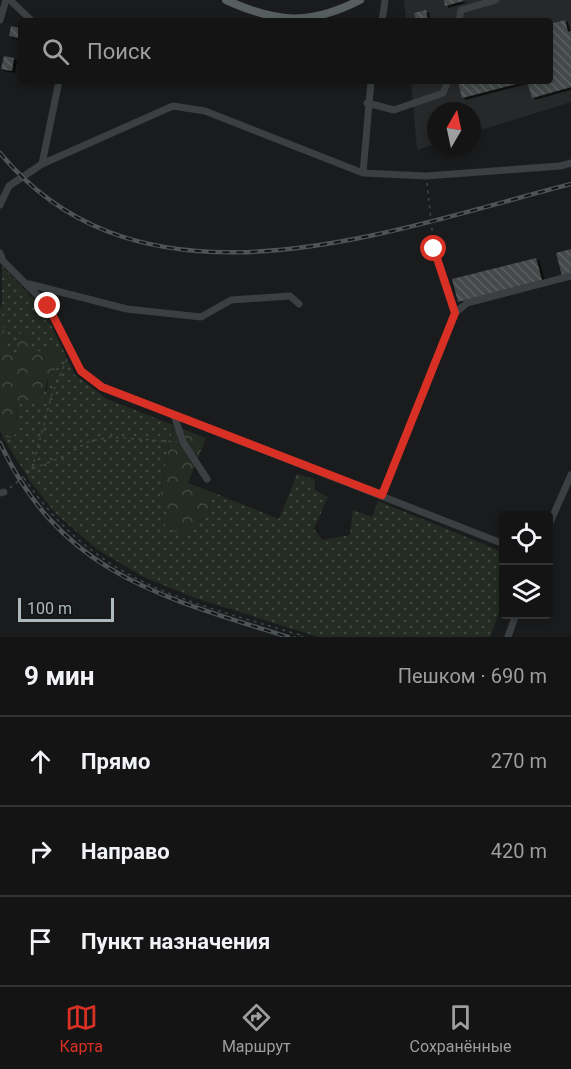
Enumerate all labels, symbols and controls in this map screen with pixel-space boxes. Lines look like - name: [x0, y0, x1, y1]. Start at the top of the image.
- search box: [18, 18, 553, 84]
- icon: search: [39, 35, 72, 68]
- text: Поиск: [87, 39, 151, 64]
- north arrow: [427, 102, 481, 156]
- route start: [420, 235, 446, 261]
- route end: [34, 292, 60, 318]
- map controls: [499, 511, 553, 619]
- button: locate: [499, 511, 553, 565]
- button: layers: [499, 565, 553, 619]
- scale bar: [18, 595, 114, 622]
- text: 100 m: [27, 599, 72, 618]
- text: 9 мин: [24, 661, 95, 691]
- text: Пешком · 690 m: [398, 664, 547, 688]
- icon: ahead: [24, 745, 57, 778]
- text: Прямо: [81, 749, 150, 774]
- text: 270 m: [491, 749, 547, 773]
- icon: right: [24, 835, 57, 868]
- text: Направо: [81, 839, 170, 864]
- text: 420 m: [491, 839, 547, 863]
- icon: arrive: [24, 925, 57, 958]
- text: Пункт назначения: [81, 929, 270, 954]
- tab: Карта: [59, 1001, 103, 1056]
- tab: Маршрут: [222, 1001, 291, 1056]
- tab: Сохранённые: [410, 1001, 512, 1056]

